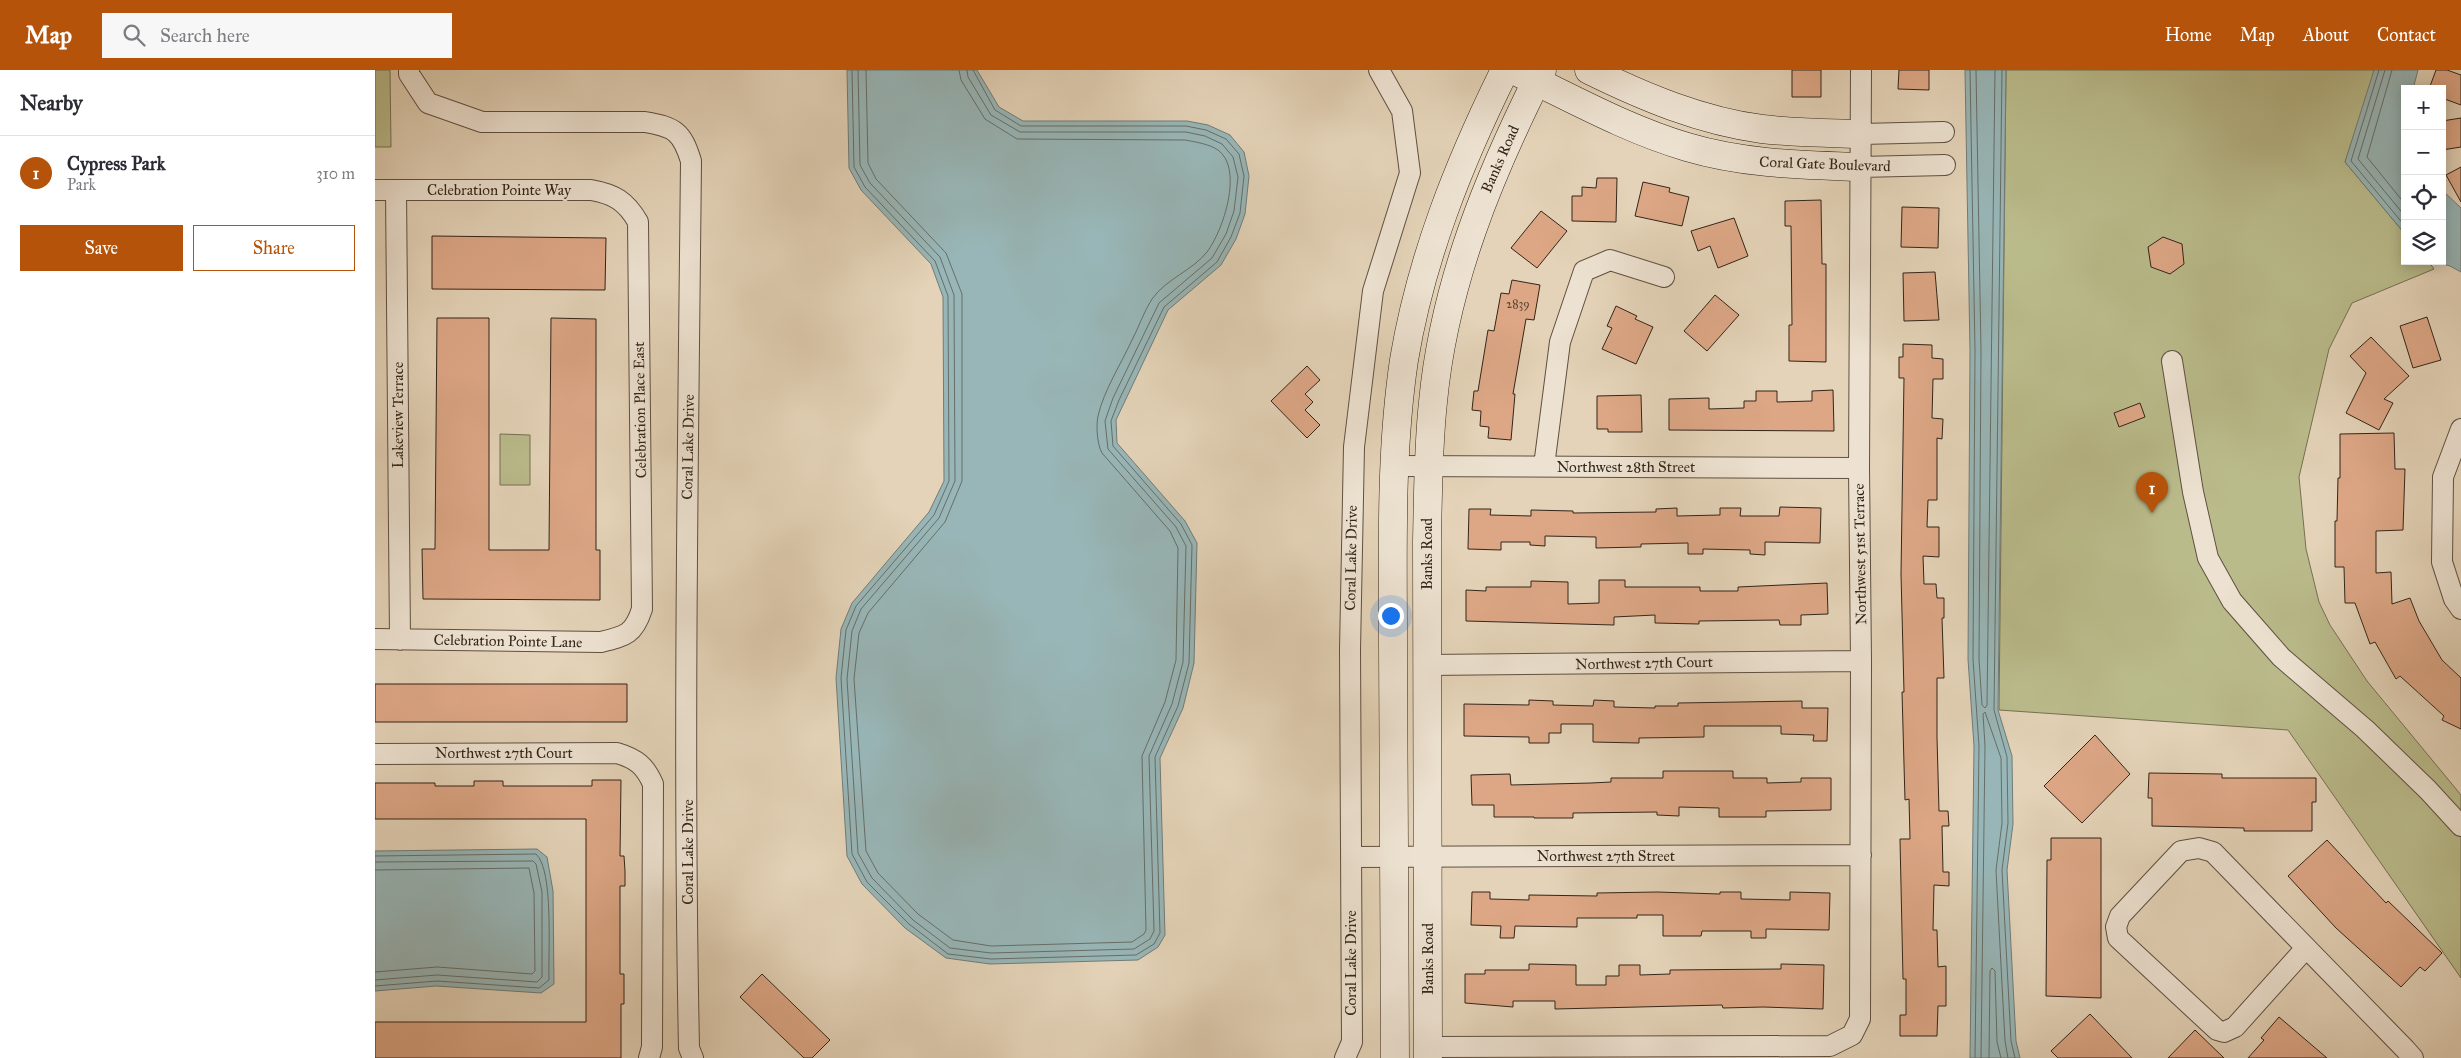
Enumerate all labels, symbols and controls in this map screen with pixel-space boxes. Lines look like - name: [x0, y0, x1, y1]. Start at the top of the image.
- search box: [102, 13, 452, 58]
- text: Map: [25, 20, 72, 50]
- icon: search: [120, 21, 148, 49]
- text: Search here: [160, 24, 250, 47]
- text: Home: [2165, 24, 2212, 46]
- text: Map: [2240, 24, 2275, 46]
- text: About: [2303, 24, 2349, 46]
- text: Contact: [2377, 24, 2436, 46]
- map controls: [2401, 85, 2446, 265]
- button: +: [2401, 85, 2446, 130]
- text: Nearby: [20, 90, 83, 116]
- street label: Banks Road: [1477, 122, 1523, 196]
- button: −: [2401, 130, 2446, 175]
- text: Cypress Park: [67, 152, 166, 175]
- street label: Coral Gate Boulevard: [1759, 153, 1892, 175]
- text: 1: [33, 164, 39, 183]
- text: 310 m: [316, 164, 355, 183]
- text: Park: [67, 175, 96, 194]
- button: locate: [2401, 175, 2446, 220]
- street label: Celebration Pointe Way: [427, 181, 572, 199]
- button: layers: [2401, 220, 2446, 265]
- button: Save: [20, 225, 183, 271]
- button: Share: [193, 225, 355, 271]
- house number: 2839: [1506, 297, 1530, 311]
- street label: Celebration Place East: [630, 341, 650, 479]
- street label: Lakeview Terrace: [389, 362, 407, 468]
- street label: Coral Lake Drive: [678, 394, 698, 500]
- street label: Northwest 28th Street: [1557, 458, 1696, 476]
- pin: 1: [2136, 472, 2168, 513]
- street label: Northwest 51st Terrace: [1850, 483, 1870, 625]
- street label: Coral Lake Drive: [1341, 505, 1361, 611]
- street label: Banks Road: [1418, 518, 1436, 590]
- your location: [1378, 603, 1404, 629]
- street label: Celebration Pointe Lane: [433, 631, 583, 651]
- street label: Northwest 27th Court: [1575, 653, 1714, 673]
- street label: Northwest 27th Court: [435, 744, 574, 762]
- street label: Coral Lake Drive: [679, 799, 697, 905]
- street label: Northwest 27th Street: [1537, 847, 1676, 865]
- street label: Coral Lake Drive: [1342, 910, 1360, 1016]
- street label: Banks Road: [1419, 923, 1437, 995]

